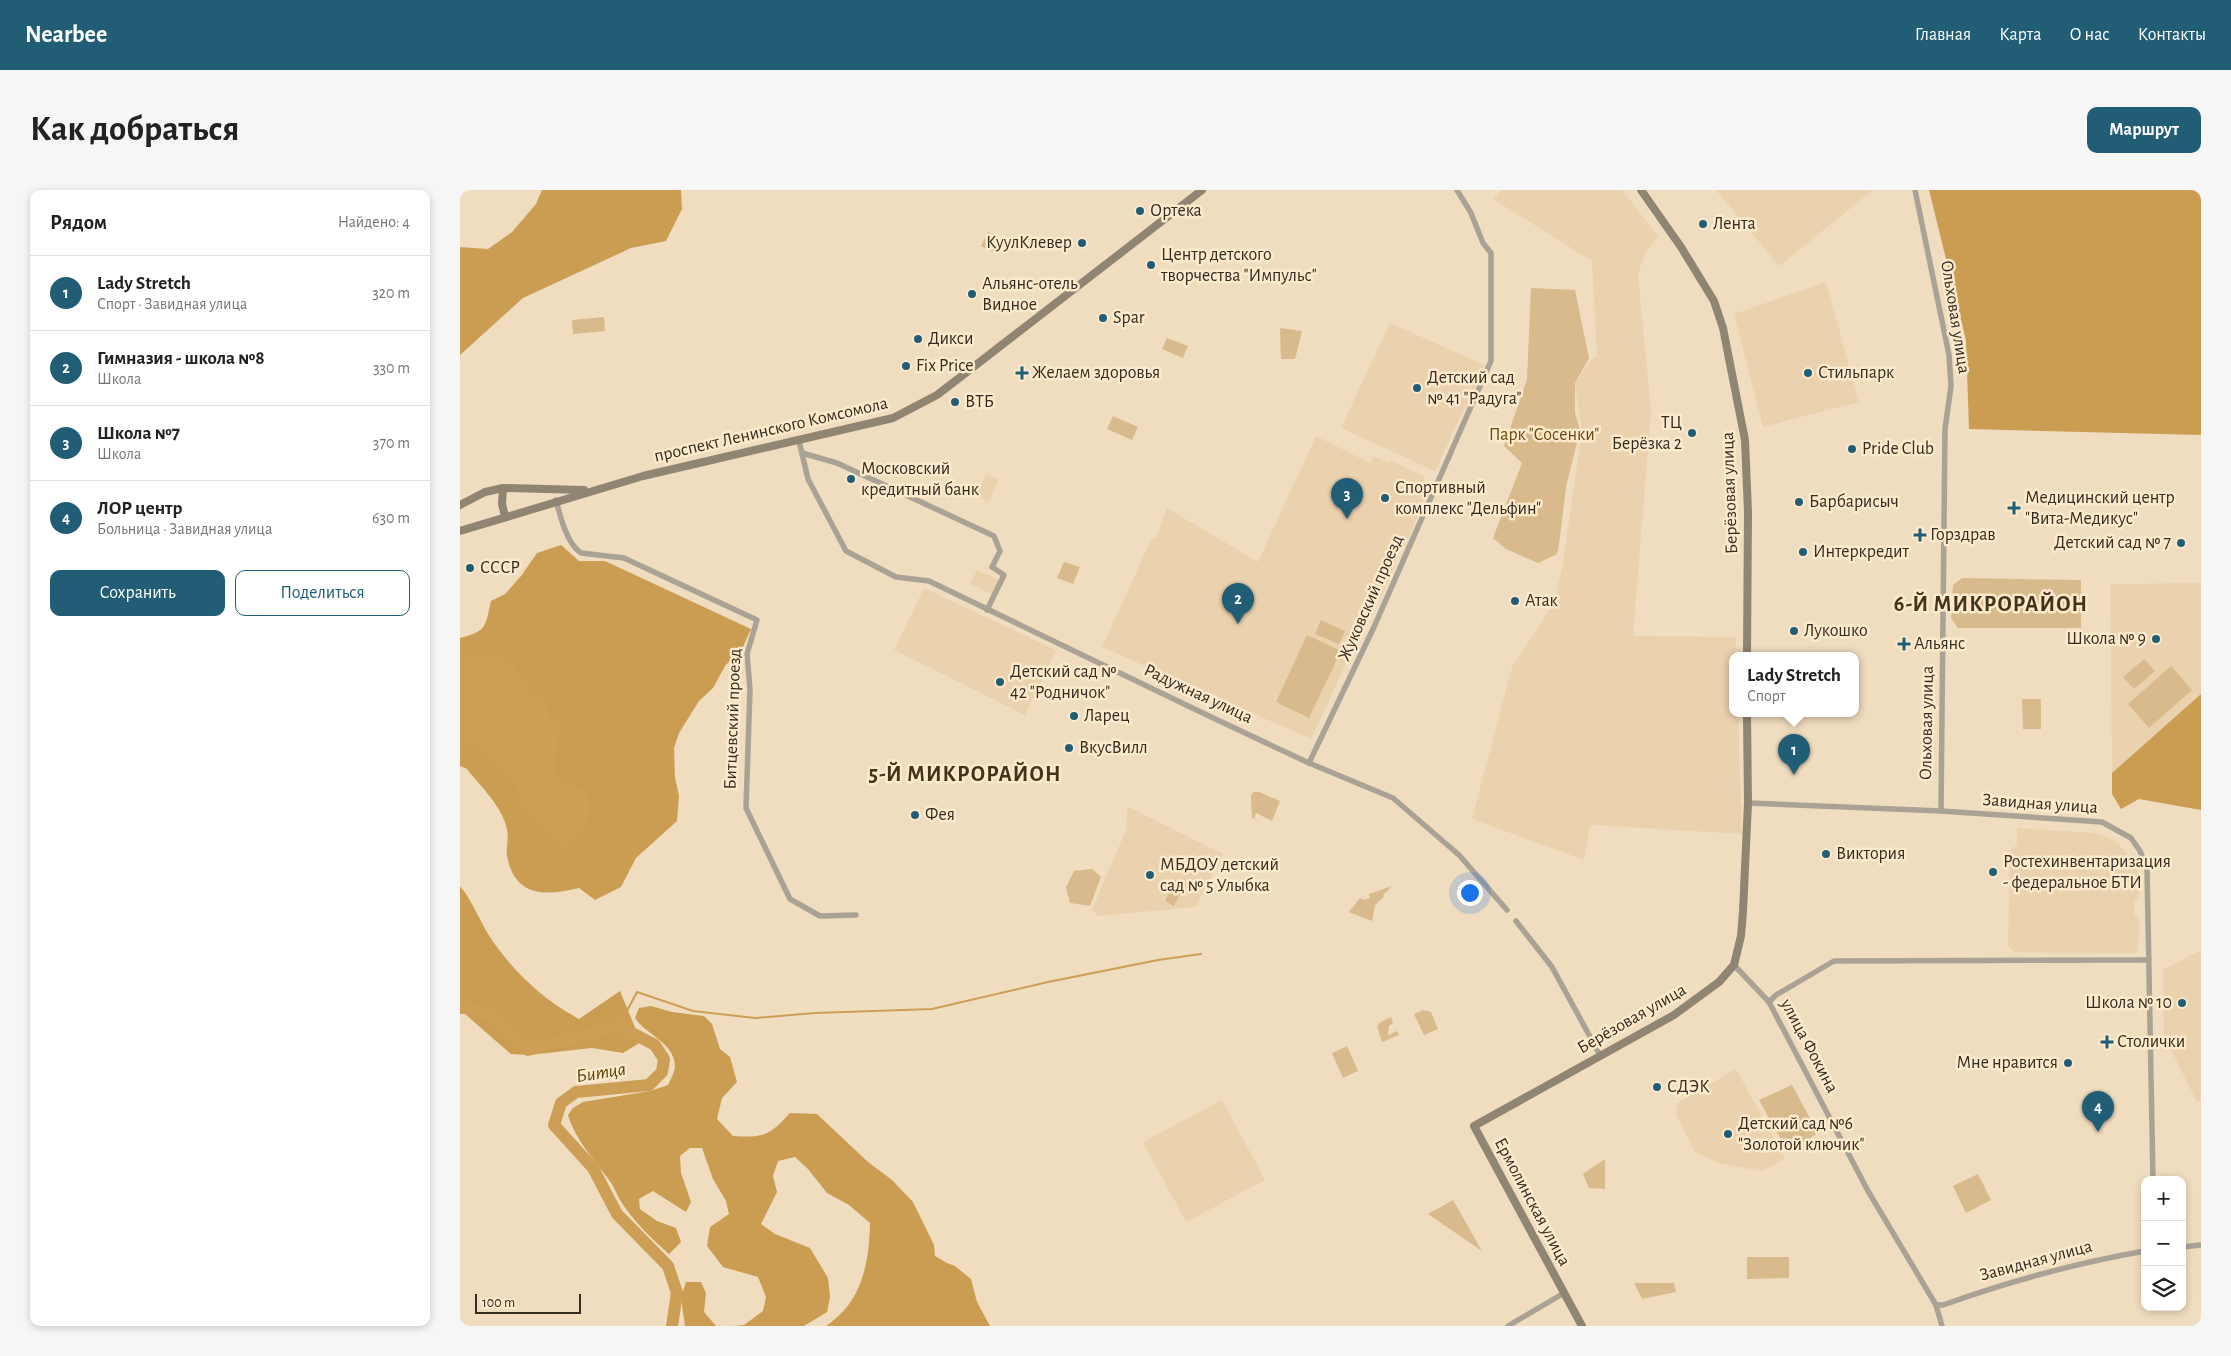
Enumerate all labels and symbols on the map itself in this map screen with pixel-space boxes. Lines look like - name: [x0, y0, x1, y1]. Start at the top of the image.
- place label: Ортека: [1150, 202, 1202, 220]
- marker: Ортека: [1134, 205, 1146, 217]
- place label: Лента: [1713, 215, 1756, 233]
- marker: Лента: [1697, 218, 1709, 230]
- place label: КуулКлевер: [986, 234, 1072, 252]
- marker: КуулКлевер: [1076, 237, 1088, 249]
- place label: Центр детского творчества "Импульс": [1160, 246, 1317, 285]
- marker: Центр детского творчества "Импульс": [1145, 259, 1157, 271]
- street label: Ольховая улица: [1937, 259, 1973, 375]
- place label: Альянс-отель Видное: [982, 275, 1078, 314]
- marker: Альянс-отель Видное: [966, 288, 978, 300]
- place label: Spar: [1113, 309, 1145, 327]
- marker: Spar: [1097, 312, 1109, 324]
- place label: Дикси: [928, 330, 974, 348]
- marker: Дикси: [912, 333, 924, 345]
- place label: Fix Price: [916, 357, 973, 375]
- marker: Fix Price: [900, 360, 912, 372]
- place label: Желаем здоровья: [1032, 364, 1160, 382]
- place label: Стильпарк: [1818, 364, 1895, 382]
- marker: Желаем здоровья: [1016, 367, 1028, 379]
- marker: Стильпарк: [1802, 367, 1814, 379]
- place label: Детский сад № 41 "Радуга": [1427, 369, 1522, 408]
- marker: Детский сад № 41 "Радуга": [1411, 382, 1423, 394]
- place label: ВТБ: [965, 393, 994, 411]
- street label: проспект Ленинского Комсомола: [652, 394, 890, 466]
- marker: ВТБ: [949, 396, 961, 408]
- place label: ТЦ Берёзка 2: [1612, 414, 1682, 453]
- park label: Парк "Сосенки": [1489, 426, 1599, 444]
- marker: ТЦ Берёзка 2: [1686, 427, 1698, 439]
- street label: Берёзовая улица: [1719, 432, 1741, 554]
- place label: Pride Club: [1862, 440, 1934, 458]
- marker: Pride Club: [1846, 443, 1858, 455]
- place label: Московский кредитный банк: [861, 460, 980, 499]
- marker: Московский кредитный банк: [845, 473, 857, 485]
- pin: 3: [1331, 478, 1363, 519]
- place label: Спортивный комплекс "Дельфин": [1395, 479, 1541, 518]
- place label: Медицинский центр "Вита-Медикус": [2025, 489, 2175, 528]
- marker: Спортивный комплекс "Дельфин": [1379, 492, 1391, 504]
- place label: Барбарисыч: [1809, 492, 1899, 511]
- marker: Барбарисыч: [1793, 496, 1805, 508]
- marker: Медицинский центр "Вита-Медикус": [2007, 501, 2021, 515]
- place label: Горздрав: [1930, 526, 1996, 544]
- marker: Горздрав: [1914, 529, 1926, 541]
- street label: Жуковский проезд: [1335, 532, 1407, 664]
- place label: Детский сад № 7: [2054, 534, 2171, 552]
- marker: Детский сад № 7: [2175, 537, 2187, 549]
- place label: Интеркредит: [1813, 543, 1909, 561]
- marker: Интеркредит: [1797, 546, 1809, 558]
- place label: СССР: [480, 559, 520, 577]
- marker: СССР: [464, 562, 476, 574]
- pin: 2: [1222, 583, 1254, 624]
- district label: 6-Й МИКРОРАЙОН: [1894, 591, 2088, 615]
- place label: Атак: [1525, 592, 1559, 610]
- marker: Атак: [1509, 595, 1521, 607]
- place label: Лукошко: [1804, 622, 1868, 640]
- marker: Лукошко: [1788, 625, 1800, 637]
- place label: Школа № 9: [2066, 630, 2146, 648]
- marker: Школа № 9: [2150, 633, 2162, 645]
- place label: Альянс: [1914, 635, 1965, 653]
- marker: Альянс: [1898, 638, 1910, 650]
- street label: Битцевский проезд: [722, 648, 744, 790]
- street label: Радужная улица: [1141, 661, 1255, 727]
- place label: Детский сад № 42 "Родничок": [1010, 663, 1117, 702]
- street label: Ольховая улица: [1917, 666, 1937, 780]
- marker: Детский сад № 42 "Родничок": [994, 676, 1006, 688]
- place label: Ларец: [1084, 707, 1130, 725]
- marker: Ларец: [1068, 710, 1080, 722]
- pin: 1: [1778, 734, 1810, 775]
- place label: ВкусВилл: [1079, 739, 1148, 757]
- marker: ВкусВилл: [1063, 742, 1075, 754]
- district label: 5-Й МИКРОРАЙОН: [868, 761, 1062, 785]
- street label: Завидная улица: [1982, 791, 2098, 817]
- place label: Фея: [925, 806, 955, 824]
- marker: Фея: [909, 809, 921, 821]
- place label: Виктория: [1836, 845, 1905, 863]
- marker: Виктория: [1820, 848, 1832, 860]
- place label: Ростехинвентаризация - федеральное БТИ: [2003, 853, 2171, 892]
- place label: МБДОУ детский сад № 5 Улыбка: [1160, 856, 1279, 895]
- marker: Ростехинвентаризация - федеральное БТИ: [1987, 866, 1999, 878]
- marker: МБДОУ детский сад № 5 Улыбка: [1144, 869, 1156, 881]
- your location: [1457, 880, 1483, 906]
- street label: Берёзовая улица: [1575, 981, 1689, 1057]
- place label: Школа № 10: [2085, 994, 2172, 1012]
- street label: улица Фокина: [1776, 995, 1841, 1096]
- marker: Школа № 10: [2176, 997, 2188, 1009]
- place label: Столички: [2117, 1033, 2185, 1051]
- marker: Столички: [2101, 1036, 2113, 1048]
- place label: Мне нравится: [1956, 1054, 2058, 1072]
- marker: Мне нравится: [2062, 1057, 2074, 1069]
- water label: Битца: [575, 1060, 627, 1086]
- place label: СДЭК: [1667, 1078, 1710, 1096]
- marker: СДЭК: [1651, 1081, 1663, 1093]
- pin: 4: [2082, 1091, 2114, 1132]
- place label: Детский сад №6 "Золотой ключик": [1738, 1115, 1865, 1154]
- marker: Детский сад №6 "Золотой ключик": [1722, 1128, 1734, 1140]
- street label: Ермолинская улица: [1491, 1135, 1573, 1269]
- street label: Завидная улица: [1978, 1237, 2094, 1285]
- scale bar: [475, 1291, 581, 1314]

